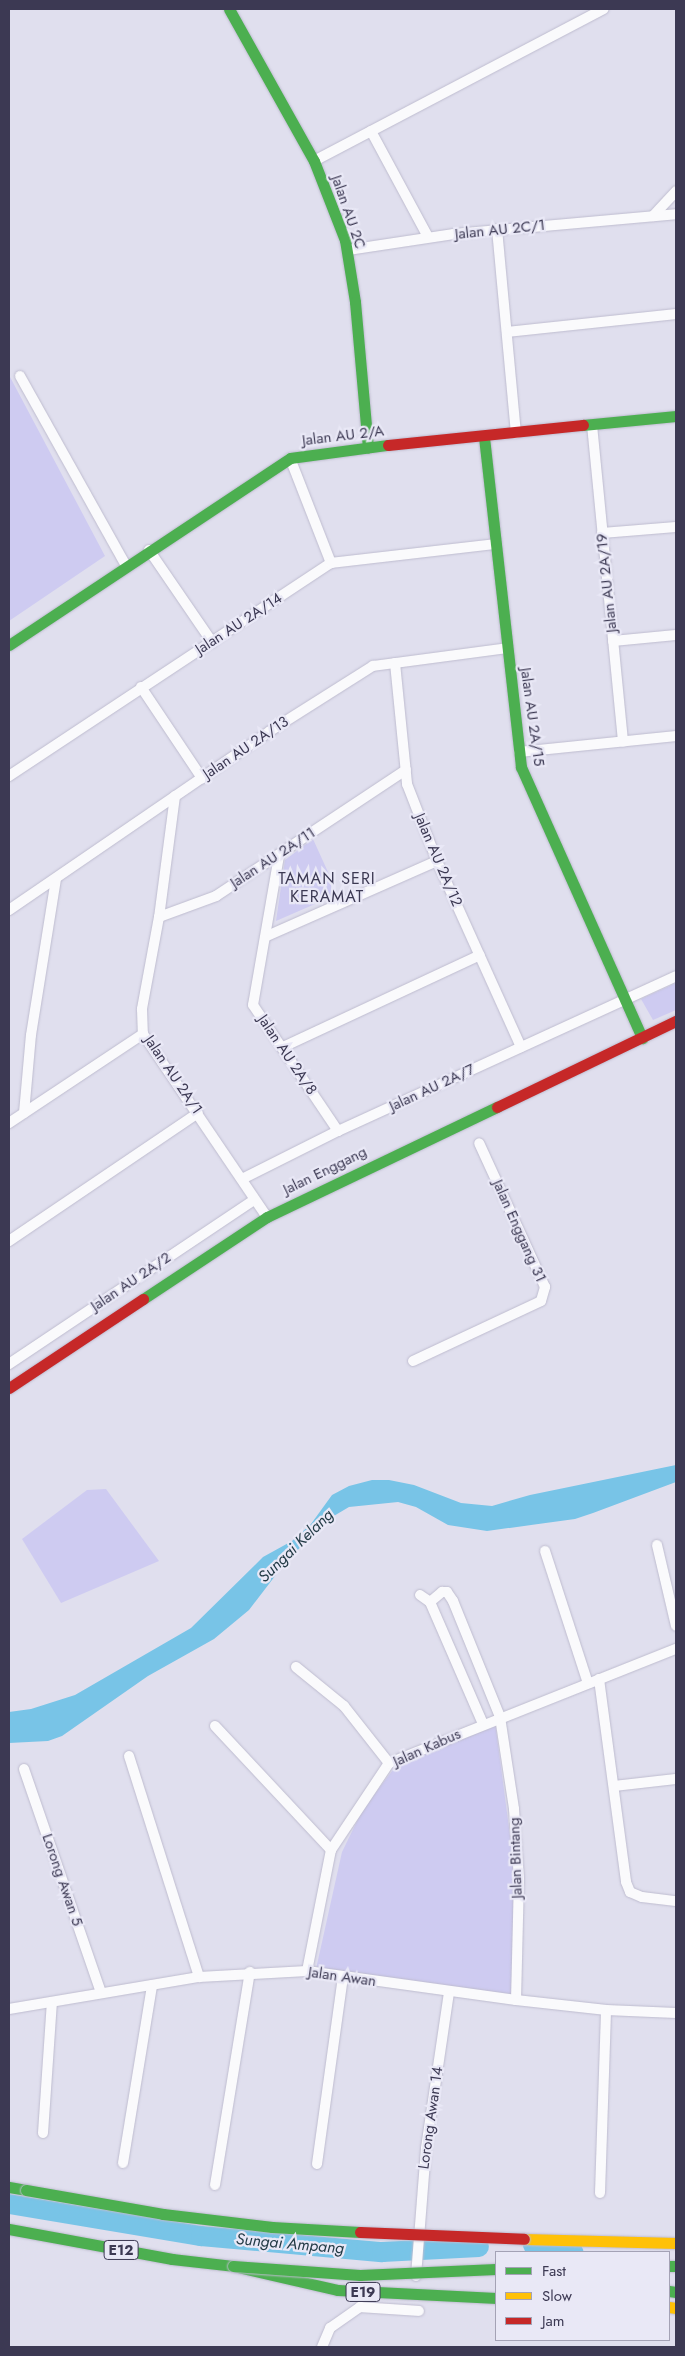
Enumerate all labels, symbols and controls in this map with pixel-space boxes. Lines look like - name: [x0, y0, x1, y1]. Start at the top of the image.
- street label: Jalan AU 2C: [327, 173, 369, 251]
- street label: Jalan AU 2C/1: [454, 216, 546, 244]
- street label: Jalan AU 2/A: [301, 422, 385, 450]
- street label: Jalan AU 2A/19: [593, 533, 621, 633]
- street label: Jalan AU 2A/14: [192, 589, 286, 659]
- street label: Jalan AU 2A/15: [516, 666, 548, 768]
- street label: Jalan AU 2A/13: [200, 713, 292, 783]
- street label: Jalan AU 2A/12: [410, 811, 466, 909]
- street label: Jalan AU 2A/11: [227, 824, 319, 892]
- district label: TAMAN SERI KERAMAT: [277, 869, 377, 907]
- street label: Jalan AU 2A/8: [254, 1012, 320, 1098]
- street label: Jalan AU 2A/1: [140, 1032, 206, 1118]
- street label: Jalan AU 2A/7: [386, 1060, 478, 1116]
- street label: Jalan Enggang: [280, 1143, 370, 1199]
- street label: Jalan Enggang 31: [488, 1177, 550, 1285]
- street label: Jalan AU 2A/2: [88, 1249, 174, 1315]
- water label: Sungai Kelang: [254, 1505, 338, 1587]
- street label: Jalan Kabus: [390, 1725, 464, 1771]
- street label: Jalan Bintang: [506, 1817, 526, 1899]
- street label: Lorong Awan 5: [38, 1832, 86, 1928]
- street label: Jalan Awan: [307, 1963, 377, 1991]
- street label: Lorong Awan 14: [415, 2066, 447, 2170]
- water label: Sungai Ampang: [235, 2230, 345, 2258]
- road number: E12: [104, 2238, 138, 2262]
- legend: [495, 2251, 670, 2341]
- text: Fast: [542, 2260, 566, 2282]
- road number: E19: [346, 2280, 380, 2304]
- text: Slow: [542, 2285, 572, 2307]
- text: Jam: [542, 2310, 565, 2332]

